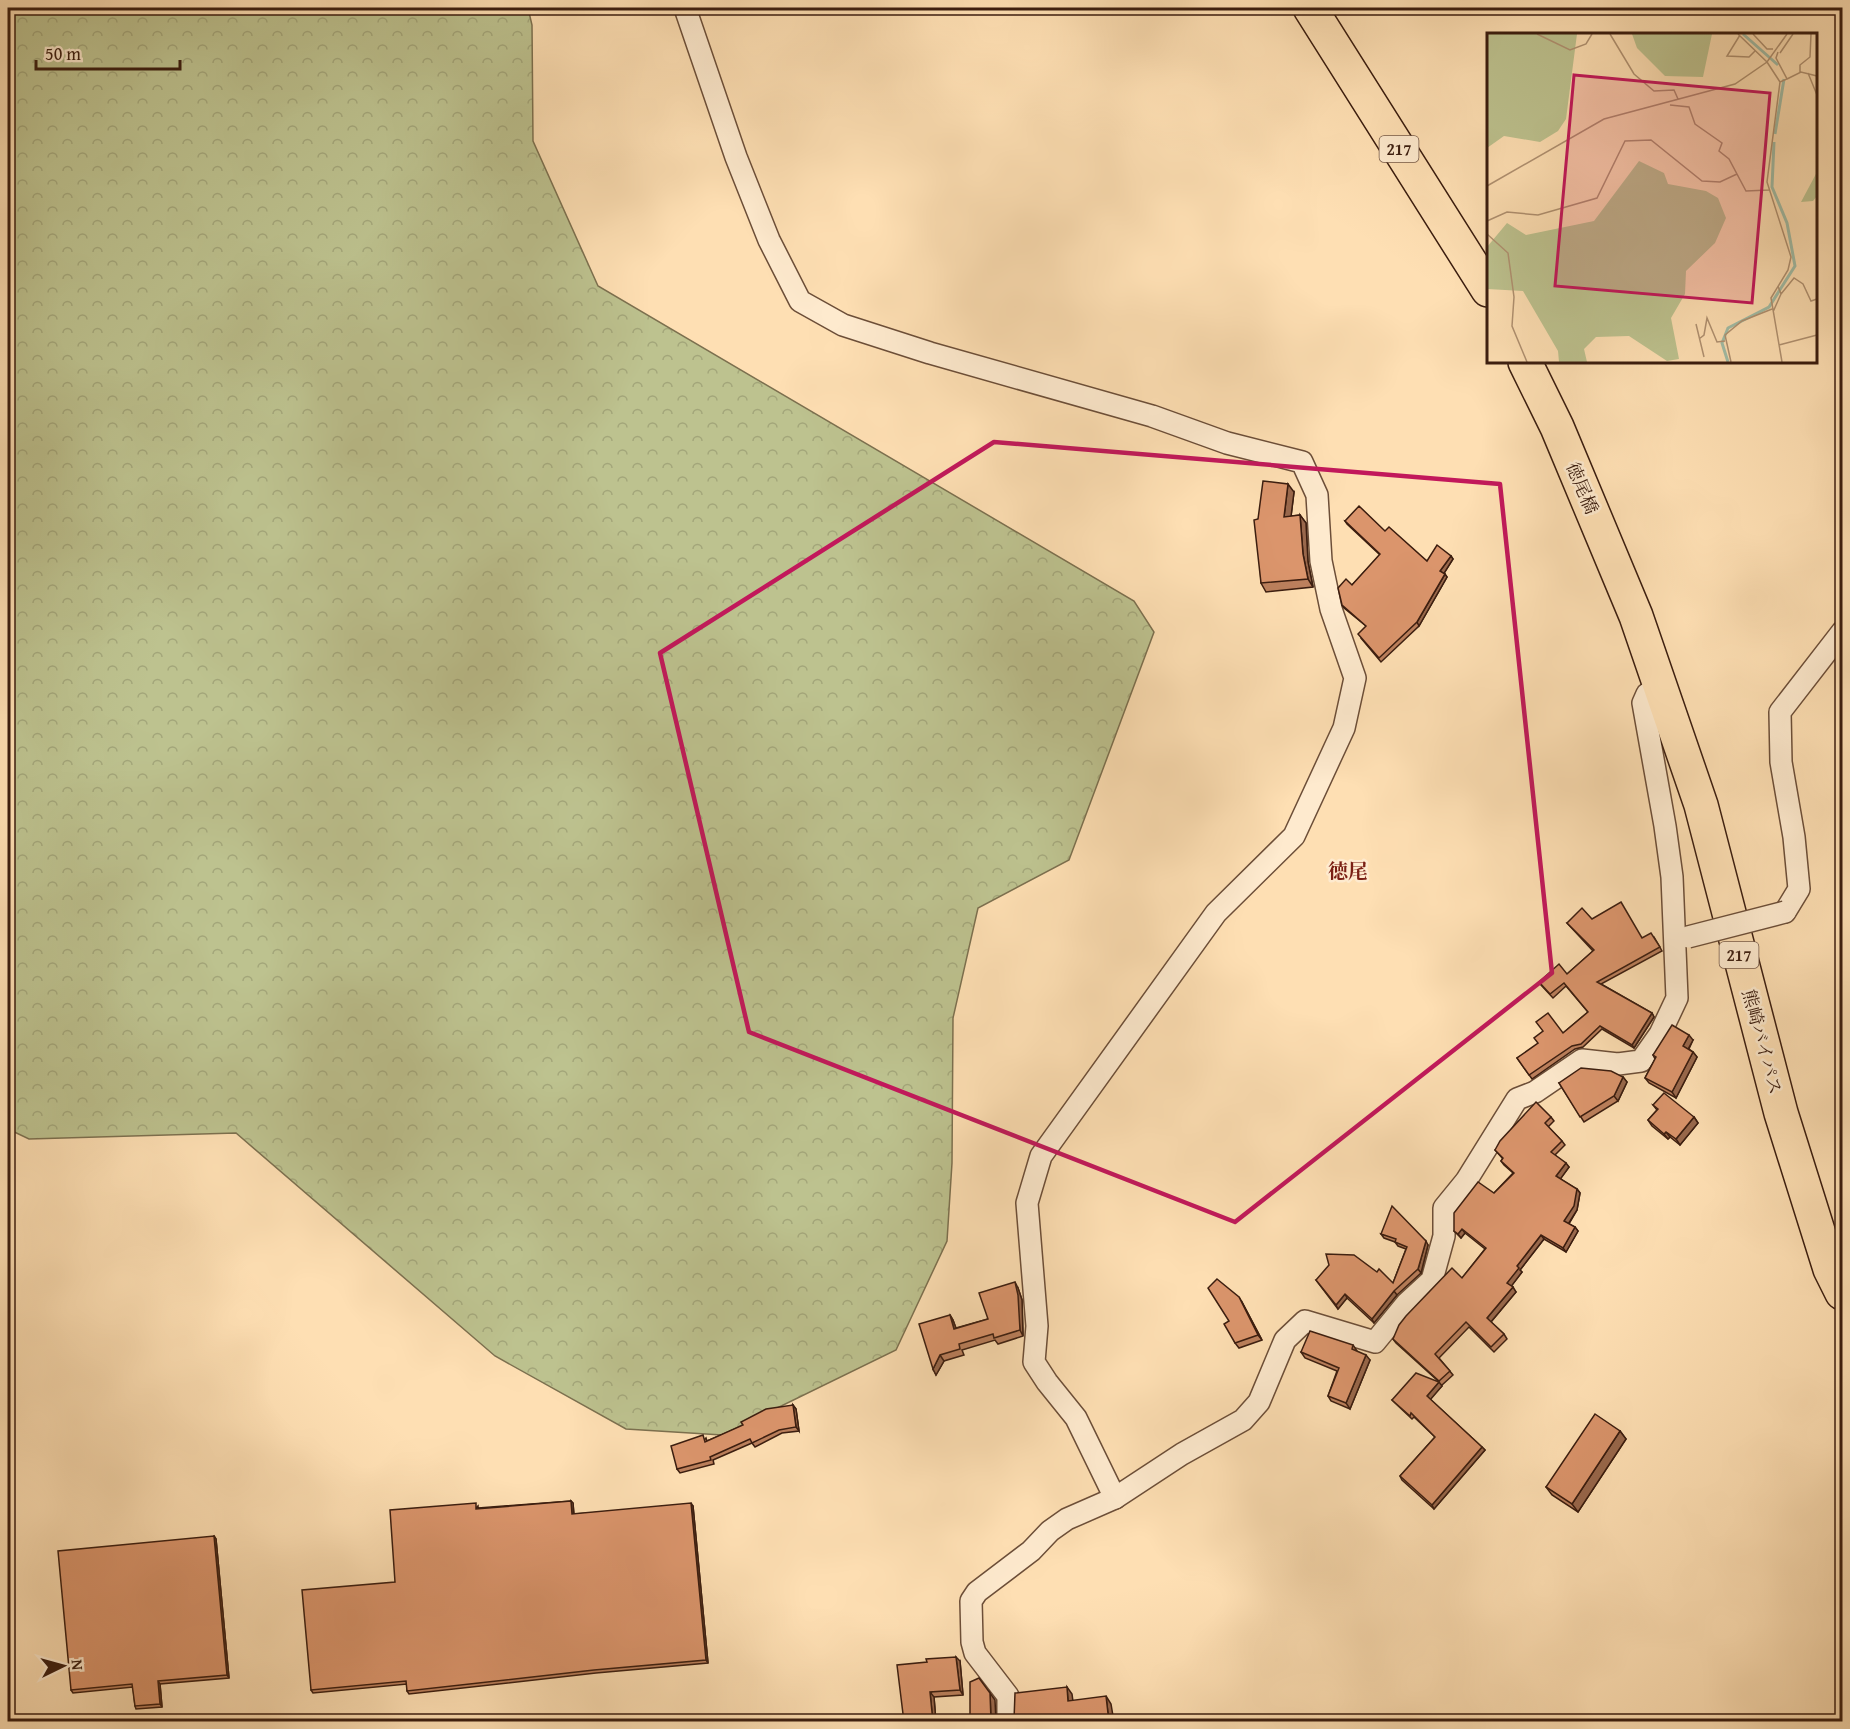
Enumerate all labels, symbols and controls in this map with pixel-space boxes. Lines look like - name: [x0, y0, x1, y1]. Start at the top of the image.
- scale bar: [36, 33, 180, 71]
- inset map: [1487, 33, 1817, 363]
- text: 50 m: [45, 40, 81, 67]
- road number: 217: [1380, 136, 1418, 162]
- street label: 徳尾橋: [1559, 458, 1605, 518]
- district label: 徳尾: [1328, 856, 1368, 885]
- road number: 217: [1720, 942, 1758, 968]
- street label: 熊崎バイパス: [1736, 986, 1789, 1097]
- north arrow: [33, 1636, 93, 1696]
- text: N: [66, 1658, 90, 1671]

